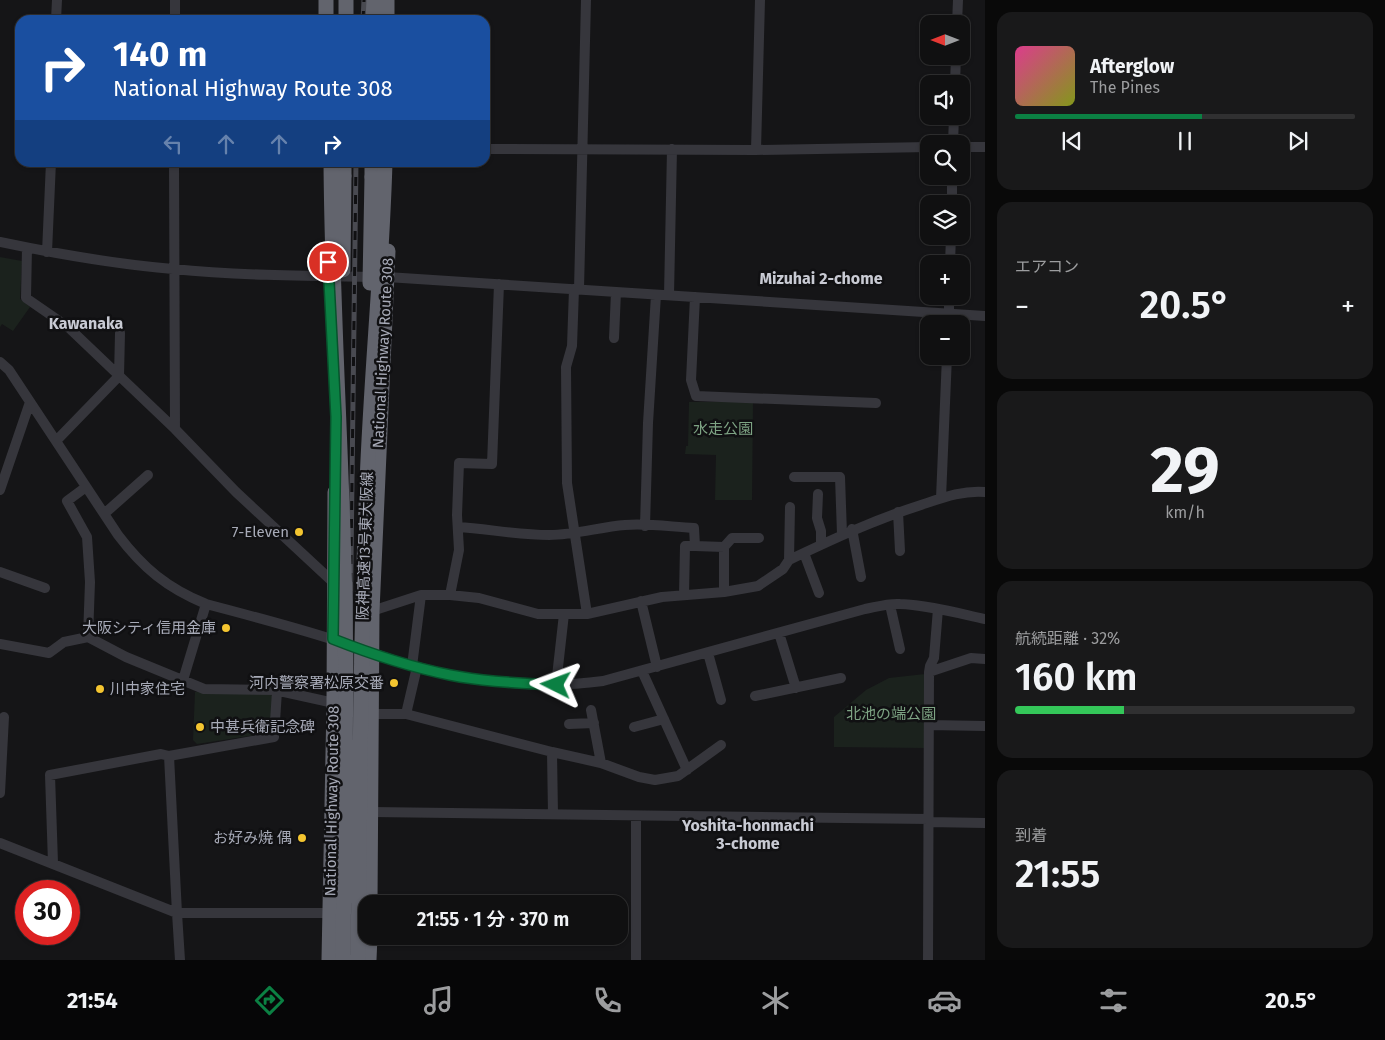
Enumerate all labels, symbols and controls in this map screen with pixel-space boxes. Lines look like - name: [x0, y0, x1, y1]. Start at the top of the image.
- north arrow: [920, 15, 970, 65]
- map controls: [920, 15, 970, 365]
- text: 140 m: [113, 33, 207, 75]
- icon: right: [30, 35, 95, 100]
- text: Afterglow: [1090, 55, 1174, 78]
- text: National Highway Route 308: [113, 75, 393, 102]
- button: sound: [920, 75, 970, 125]
- text: The Pines: [1090, 78, 1160, 97]
- icon: previous: [1058, 127, 1086, 155]
- icon: pause: [1171, 127, 1199, 155]
- icon: next: [1284, 127, 1312, 155]
- icon: left: [159, 130, 187, 158]
- icon: ahead: [212, 130, 240, 158]
- icon: ahead: [265, 130, 293, 158]
- icon: right: [318, 130, 346, 158]
- button: search: [920, 135, 970, 185]
- button: layers: [920, 195, 970, 245]
- pin: [307, 241, 349, 283]
- icon: arrive: [314, 248, 342, 276]
- button: +: [920, 255, 970, 305]
- street label: National Highway Route 308: [369, 257, 397, 449]
- text: エアコン: [1015, 257, 1079, 276]
- district label: Mizuhai 2-chome: [759, 269, 883, 288]
- text: 20.5°: [1140, 282, 1230, 328]
- text: −: [1015, 290, 1029, 323]
- text: +: [1341, 290, 1355, 323]
- district label: Kawanaka: [49, 314, 124, 333]
- button: −: [920, 315, 970, 365]
- park label: 水走公園: [693, 420, 753, 438]
- text: 29: [1150, 431, 1220, 509]
- street label: 阪神高速13号東大阪線: [353, 471, 377, 621]
- text: km/h: [1165, 503, 1205, 522]
- place label: 7-Eleven: [232, 523, 289, 541]
- marker: 7-Eleven: [293, 526, 305, 538]
- place label: 大阪シティ信用金庫: [82, 619, 216, 637]
- marker: 大阪シティ信用金庫: [220, 622, 232, 634]
- text: 航続距離 · 32%: [1015, 629, 1120, 648]
- text: 160 km: [1015, 654, 1138, 700]
- position arrow: [529, 658, 581, 710]
- place label: 河内警察署松原交番: [249, 674, 384, 692]
- marker: 河内警察署松原交番: [388, 677, 400, 689]
- place label: 川中家住宅: [110, 680, 185, 698]
- marker: 川中家住宅: [94, 683, 106, 695]
- park label: 北池の端公園: [846, 705, 936, 723]
- street label: National Highway Route 308: [321, 706, 343, 896]
- place label: 中甚兵衛記念碑: [210, 718, 315, 736]
- marker: 中甚兵衛記念碑: [194, 721, 206, 733]
- district label: Yoshita-honmachi 3-chome: [681, 816, 814, 853]
- text: 到着: [1015, 826, 1047, 845]
- place label: お好み焼 偶: [213, 829, 292, 847]
- marker: お好み焼 偶: [296, 832, 308, 844]
- text: 21:55: [1015, 851, 1100, 897]
- speed limit sign: 30: [15, 880, 80, 945]
- text: 21:55 · 1 分 · 370 m: [417, 908, 569, 931]
- icon: directions: [252, 983, 287, 1018]
- icon: music: [421, 983, 456, 1018]
- icon: phone: [590, 983, 625, 1018]
- icon: climate: [758, 983, 793, 1018]
- icon: car: [927, 983, 962, 1018]
- icon: filters: [1096, 983, 1131, 1018]
- text: 21:54: [67, 987, 118, 1014]
- text: 20.5°: [1265, 987, 1318, 1014]

